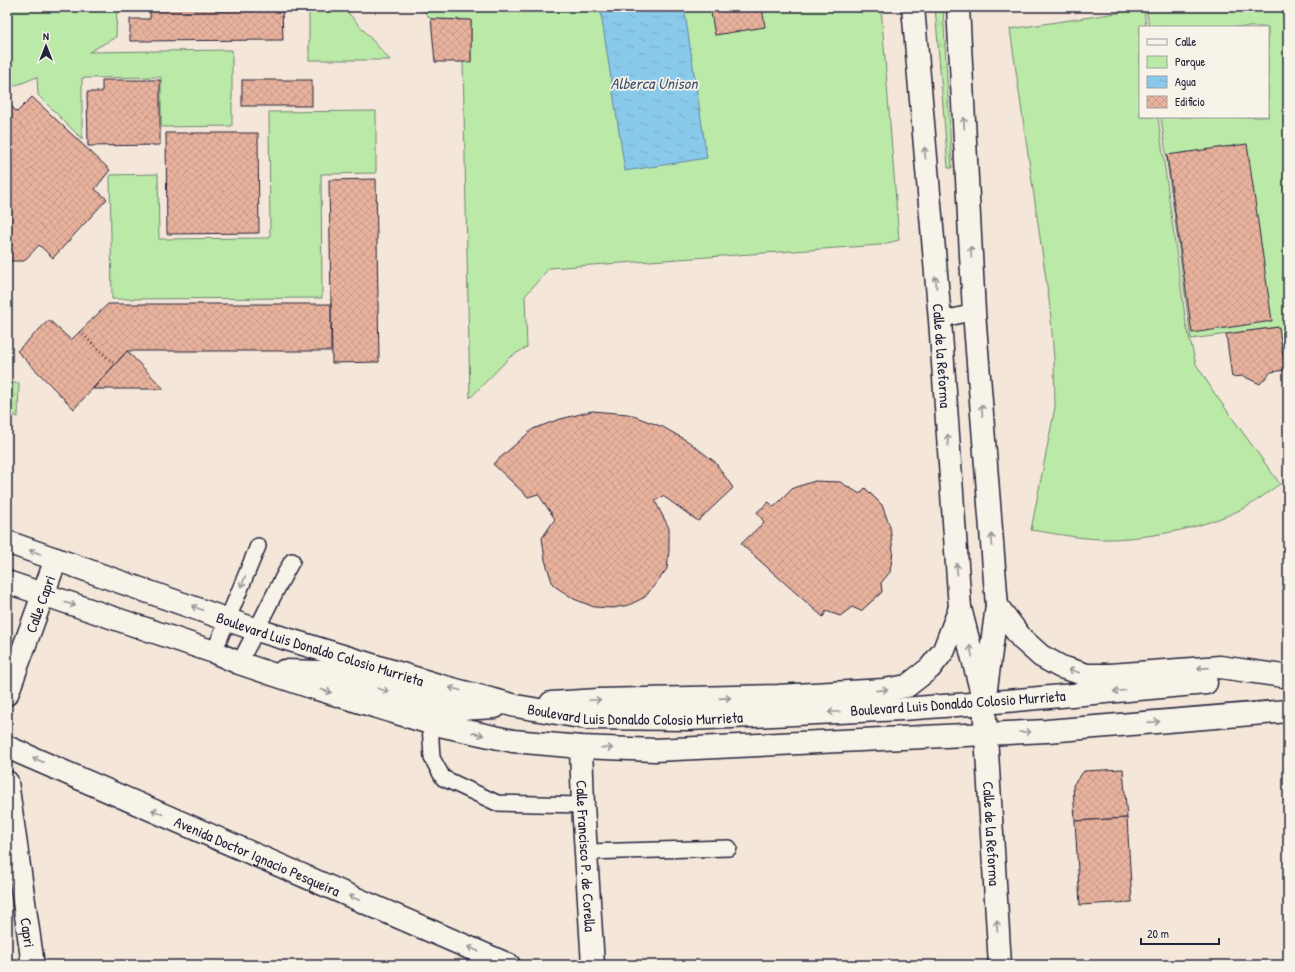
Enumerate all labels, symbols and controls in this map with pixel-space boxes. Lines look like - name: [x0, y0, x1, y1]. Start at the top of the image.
- north arrow: [26, 26, 66, 66]
- legend: [1139, 26, 1269, 118]
- text: N: [43, 29, 49, 43]
- text: Calle: [1175, 33, 1196, 50]
- text: Parque: [1175, 53, 1205, 70]
- water label: Alberca Unison: [611, 72, 699, 94]
- text: Agua: [1175, 73, 1196, 90]
- text: Edificio: [1175, 93, 1205, 110]
- one-way arrow: [961, 117, 968, 130]
- one-way arrow: [922, 146, 929, 159]
- one-way arrow: [968, 246, 975, 259]
- one-way arrow: [933, 276, 940, 289]
- street label: Calle de la Reforma: [928, 303, 957, 409]
- one-way arrow: [978, 404, 985, 417]
- one-way arrow: [944, 434, 951, 447]
- one-way arrow: [988, 534, 995, 547]
- one-way arrow: [28, 548, 41, 555]
- one-way arrow: [953, 563, 960, 576]
- street label: Calle Capri: [20, 572, 60, 635]
- one-way arrow: [239, 576, 247, 588]
- one-way arrow: [64, 601, 77, 608]
- one-way arrow: [192, 604, 204, 612]
- street label: Boulevard Luis Donaldo Colosio Murrieta: [214, 606, 427, 691]
- one-way arrow: [966, 645, 974, 658]
- one-way arrow: [1197, 665, 1210, 672]
- one-way arrow: [1067, 667, 1080, 674]
- one-way arrow: [449, 685, 462, 693]
- street label: Boulevard Luis Donaldo Colosio Murrieta: [850, 685, 1066, 721]
- one-way arrow: [875, 686, 888, 694]
- one-way arrow: [377, 687, 390, 694]
- one-way arrow: [1113, 687, 1126, 694]
- one-way arrow: [319, 688, 332, 695]
- one-way arrow: [718, 694, 731, 701]
- one-way arrow: [588, 697, 601, 704]
- street label: Boulevard Luis Donaldo Colosio Murrieta: [526, 698, 744, 730]
- one-way arrow: [828, 708, 841, 716]
- one-way arrow: [1147, 718, 1160, 725]
- one-way arrow: [1018, 728, 1031, 735]
- one-way arrow: [471, 730, 484, 738]
- one-way arrow: [600, 744, 613, 752]
- one-way arrow: [32, 756, 44, 764]
- street label: Calle Francisco P. de Corella: [572, 780, 601, 932]
- street label: Calle de la Reforma: [978, 781, 1006, 887]
- one-way arrow: [152, 808, 164, 816]
- street label: Avenida Doctor Ignacio Pesqueira: [171, 811, 344, 901]
- one-way arrow: [348, 893, 360, 901]
- street label: Capri: [16, 916, 41, 949]
- one-way arrow: [994, 920, 1001, 933]
- scale bar: [1141, 920, 1219, 946]
- text: 20 m: [1147, 925, 1169, 942]
- one-way arrow: [467, 945, 479, 953]

